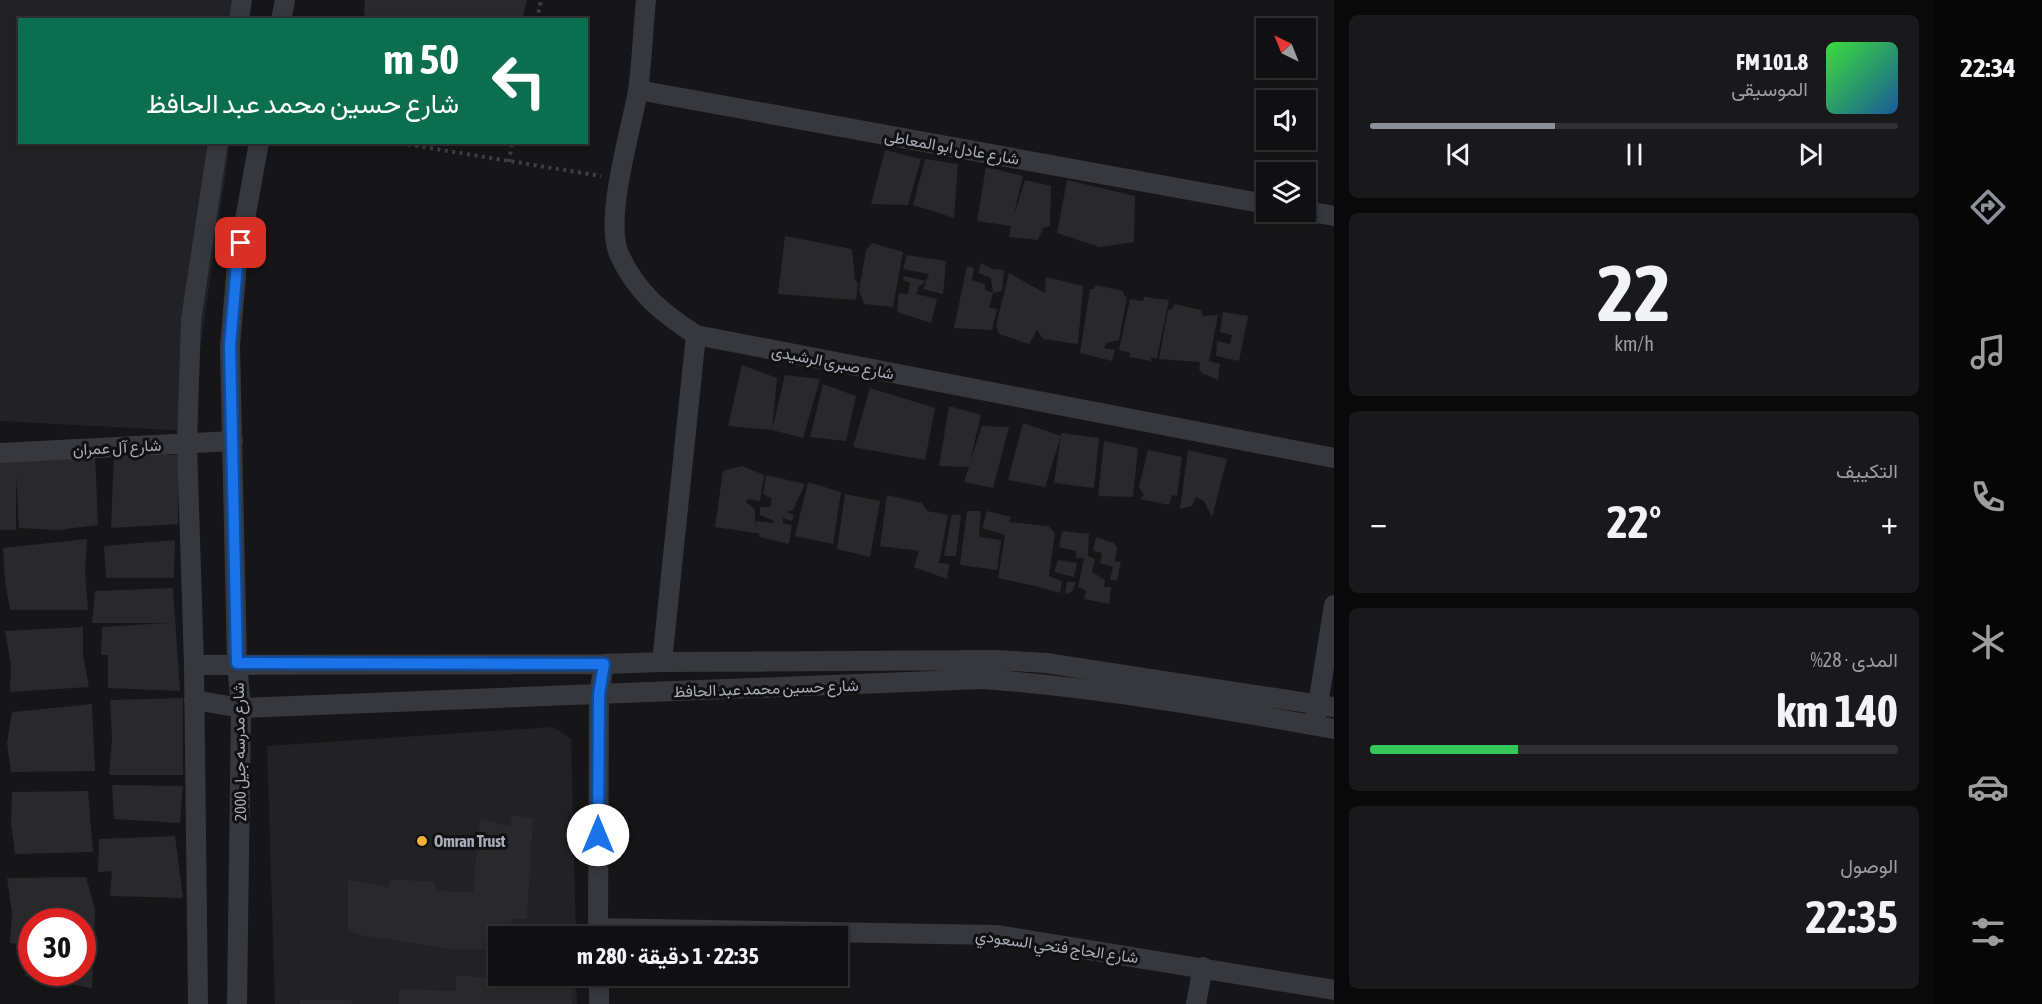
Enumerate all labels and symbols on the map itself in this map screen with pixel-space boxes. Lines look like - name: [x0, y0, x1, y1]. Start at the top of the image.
- north arrow: [1256, 18, 1316, 78]
- street label: شارع عادل ابو المعاطى: [883, 126, 1021, 171]
- pin: [215, 217, 266, 268]
- street label: شارع صبرى الرشيدى: [770, 341, 896, 386]
- street label: شارع آل عمران: [72, 436, 162, 461]
- street label: شارع حسين محمد عبد الحافظ: [673, 676, 859, 703]
- street label: شارع مدرسه جيل 2000: [229, 682, 252, 822]
- position arrow: [566, 803, 630, 867]
- place label: Omran Trust: [434, 832, 506, 850]
- marker: Omran Trust: [415, 834, 429, 848]
- speed limit sign: 30: [18, 908, 96, 986]
- street label: شارع الحاج فتحي السعودي: [974, 926, 1140, 971]

